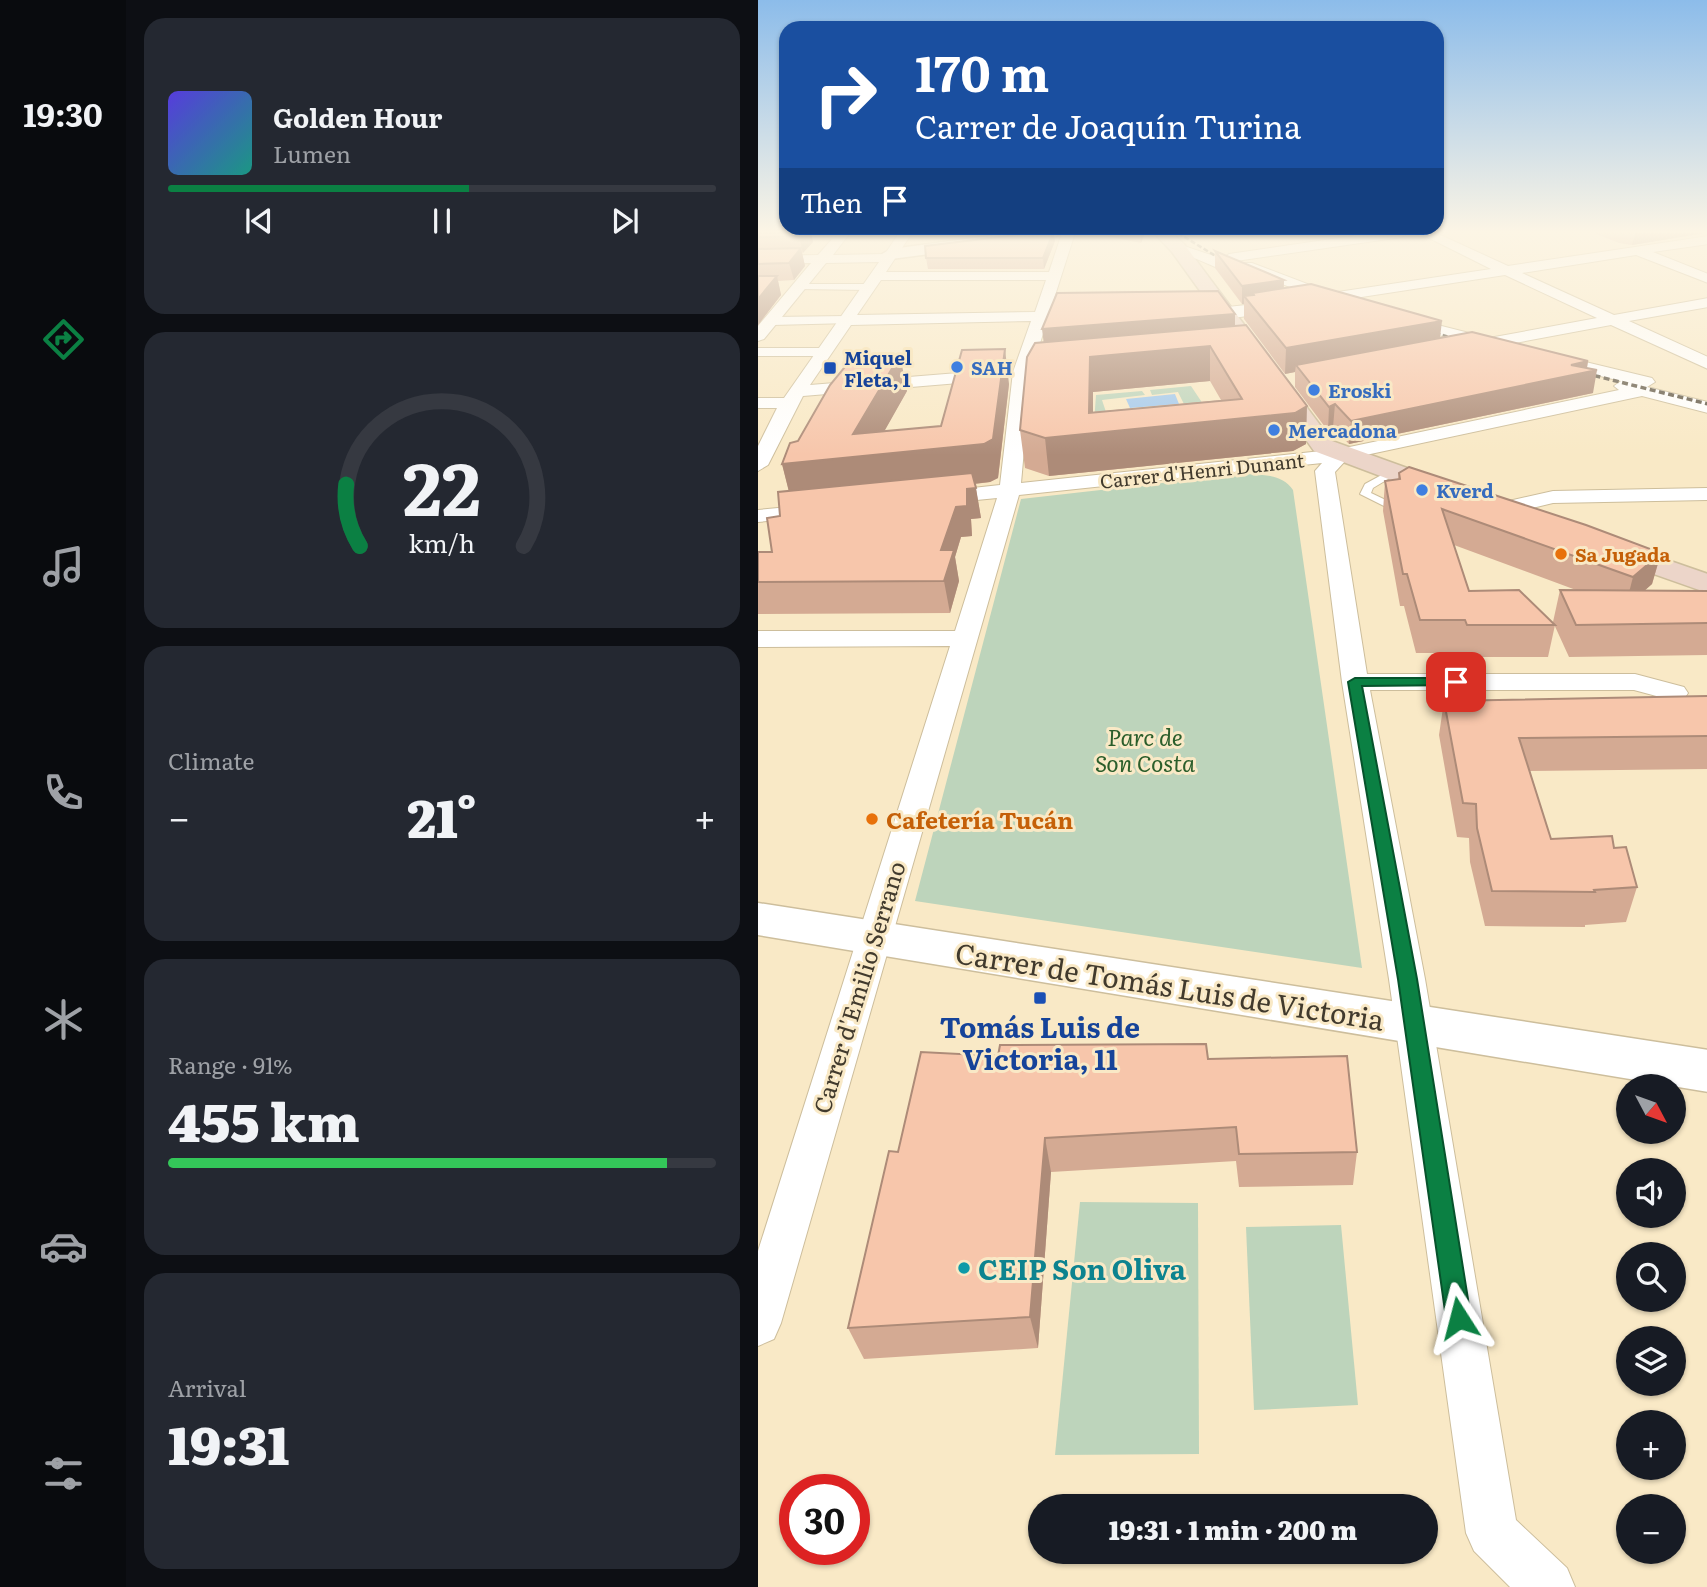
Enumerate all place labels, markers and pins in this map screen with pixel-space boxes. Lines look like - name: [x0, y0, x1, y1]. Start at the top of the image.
- place label: Miquel Fleta, 1: [844, 343, 912, 393]
- place label: SAH: [971, 353, 1013, 381]
- marker: SAH: [949, 359, 965, 375]
- marker: Miquel Fleta, 1: [822, 360, 838, 376]
- place label: Eroski: [1328, 376, 1392, 404]
- marker: Eroski: [1306, 382, 1322, 398]
- place label: Mercadona: [1288, 416, 1397, 444]
- marker: Mercadona: [1266, 422, 1282, 438]
- place label: Kverd: [1436, 476, 1494, 504]
- marker: Kverd: [1414, 482, 1430, 498]
- place label: Sa Jugada: [1575, 540, 1671, 568]
- marker: Sa Jugada: [1553, 546, 1569, 562]
- pin: [1426, 652, 1486, 712]
- place label: Cafetería Tucán: [886, 802, 1073, 836]
- marker: Cafetería Tucán: [864, 811, 880, 827]
- marker: Tomás Luis de Victoria, 11: [1032, 990, 1048, 1006]
- place label: Tomás Luis de Victoria, 11: [940, 1005, 1140, 1079]
- place label: CEIP Son Oliva: [978, 1247, 1187, 1289]
- marker: CEIP Son Oliva: [956, 1260, 972, 1276]

